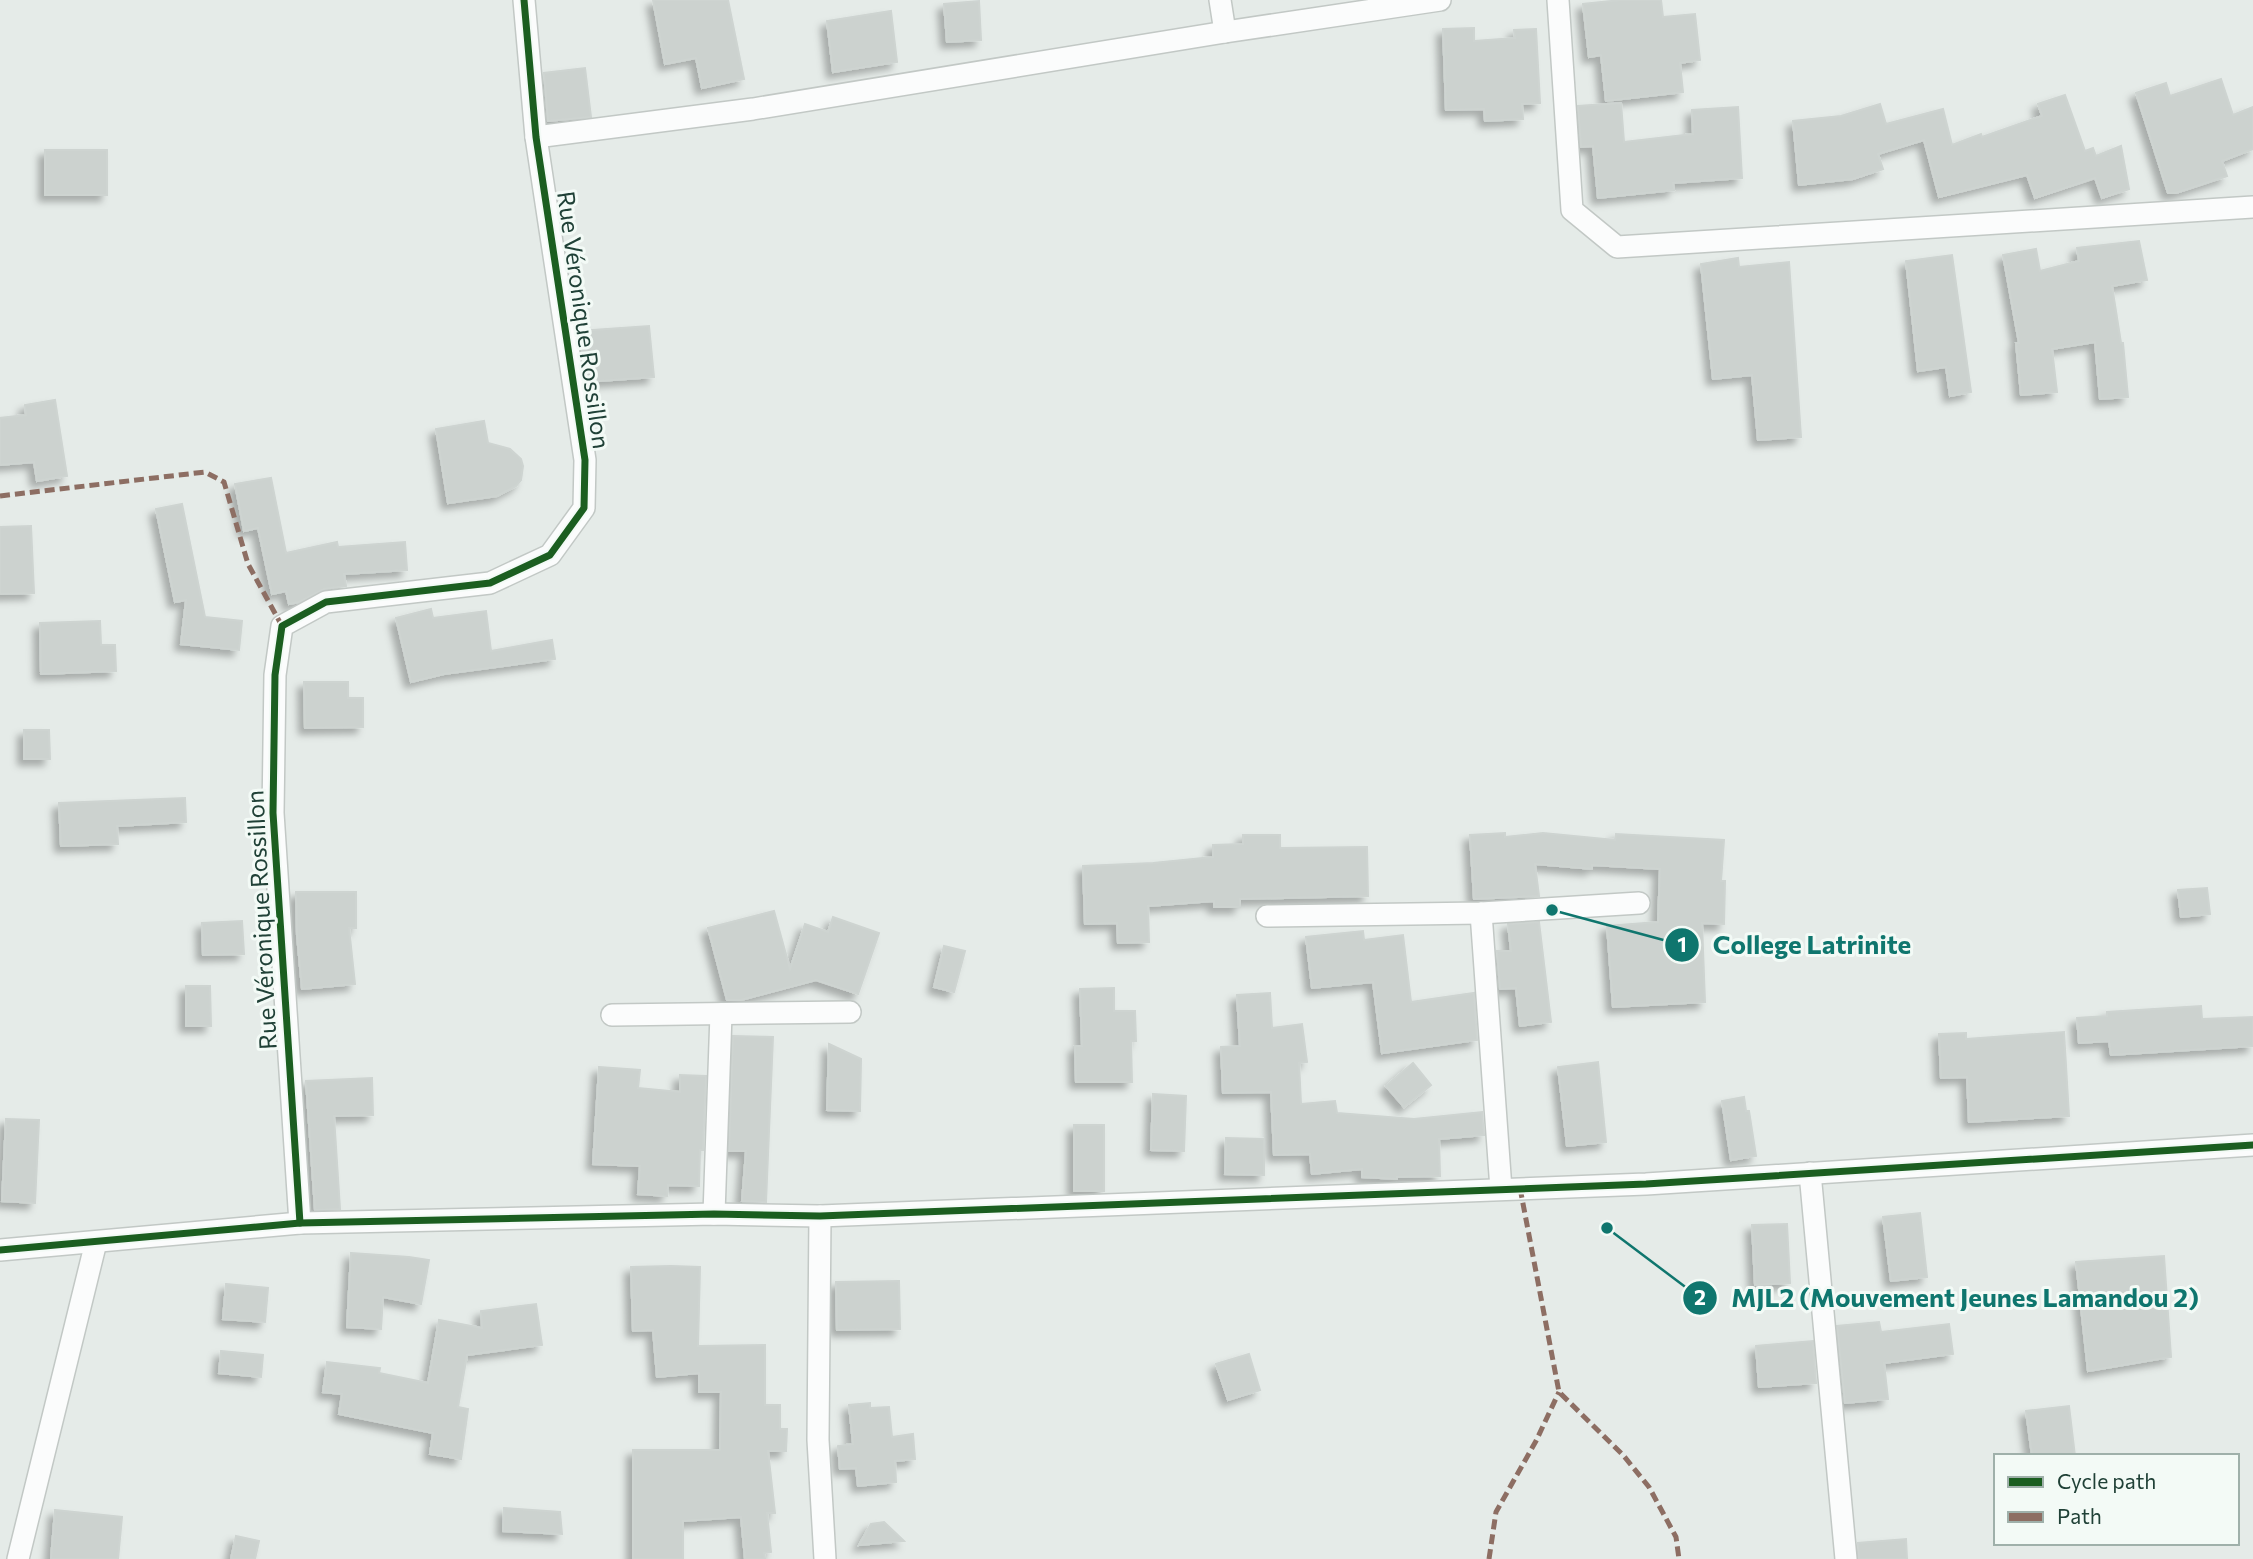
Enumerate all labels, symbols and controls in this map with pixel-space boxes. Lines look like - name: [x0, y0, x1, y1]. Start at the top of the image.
- street label: Rue Véronique Rossillon: [552, 189, 617, 450]
- street label: Rue Véronique Rossillon: [239, 790, 282, 1051]
- callout: College Latrinite: [1664, 922, 1926, 969]
- text: College Latrinite: [1713, 928, 1911, 959]
- text: 1: [1677, 931, 1687, 956]
- callout: MJL2 (Mouvement Jeunes Lamandou 2): [1682, 1274, 2213, 1321]
- text: MJL2 (Mouvement Jeunes Lamandou 2): [1731, 1281, 2199, 1312]
- text: 2: [1694, 1284, 1706, 1309]
- legend: [1994, 1454, 2239, 1545]
- text: Cycle path: [2057, 1468, 2156, 1493]
- text: Path: [2057, 1503, 2102, 1528]

